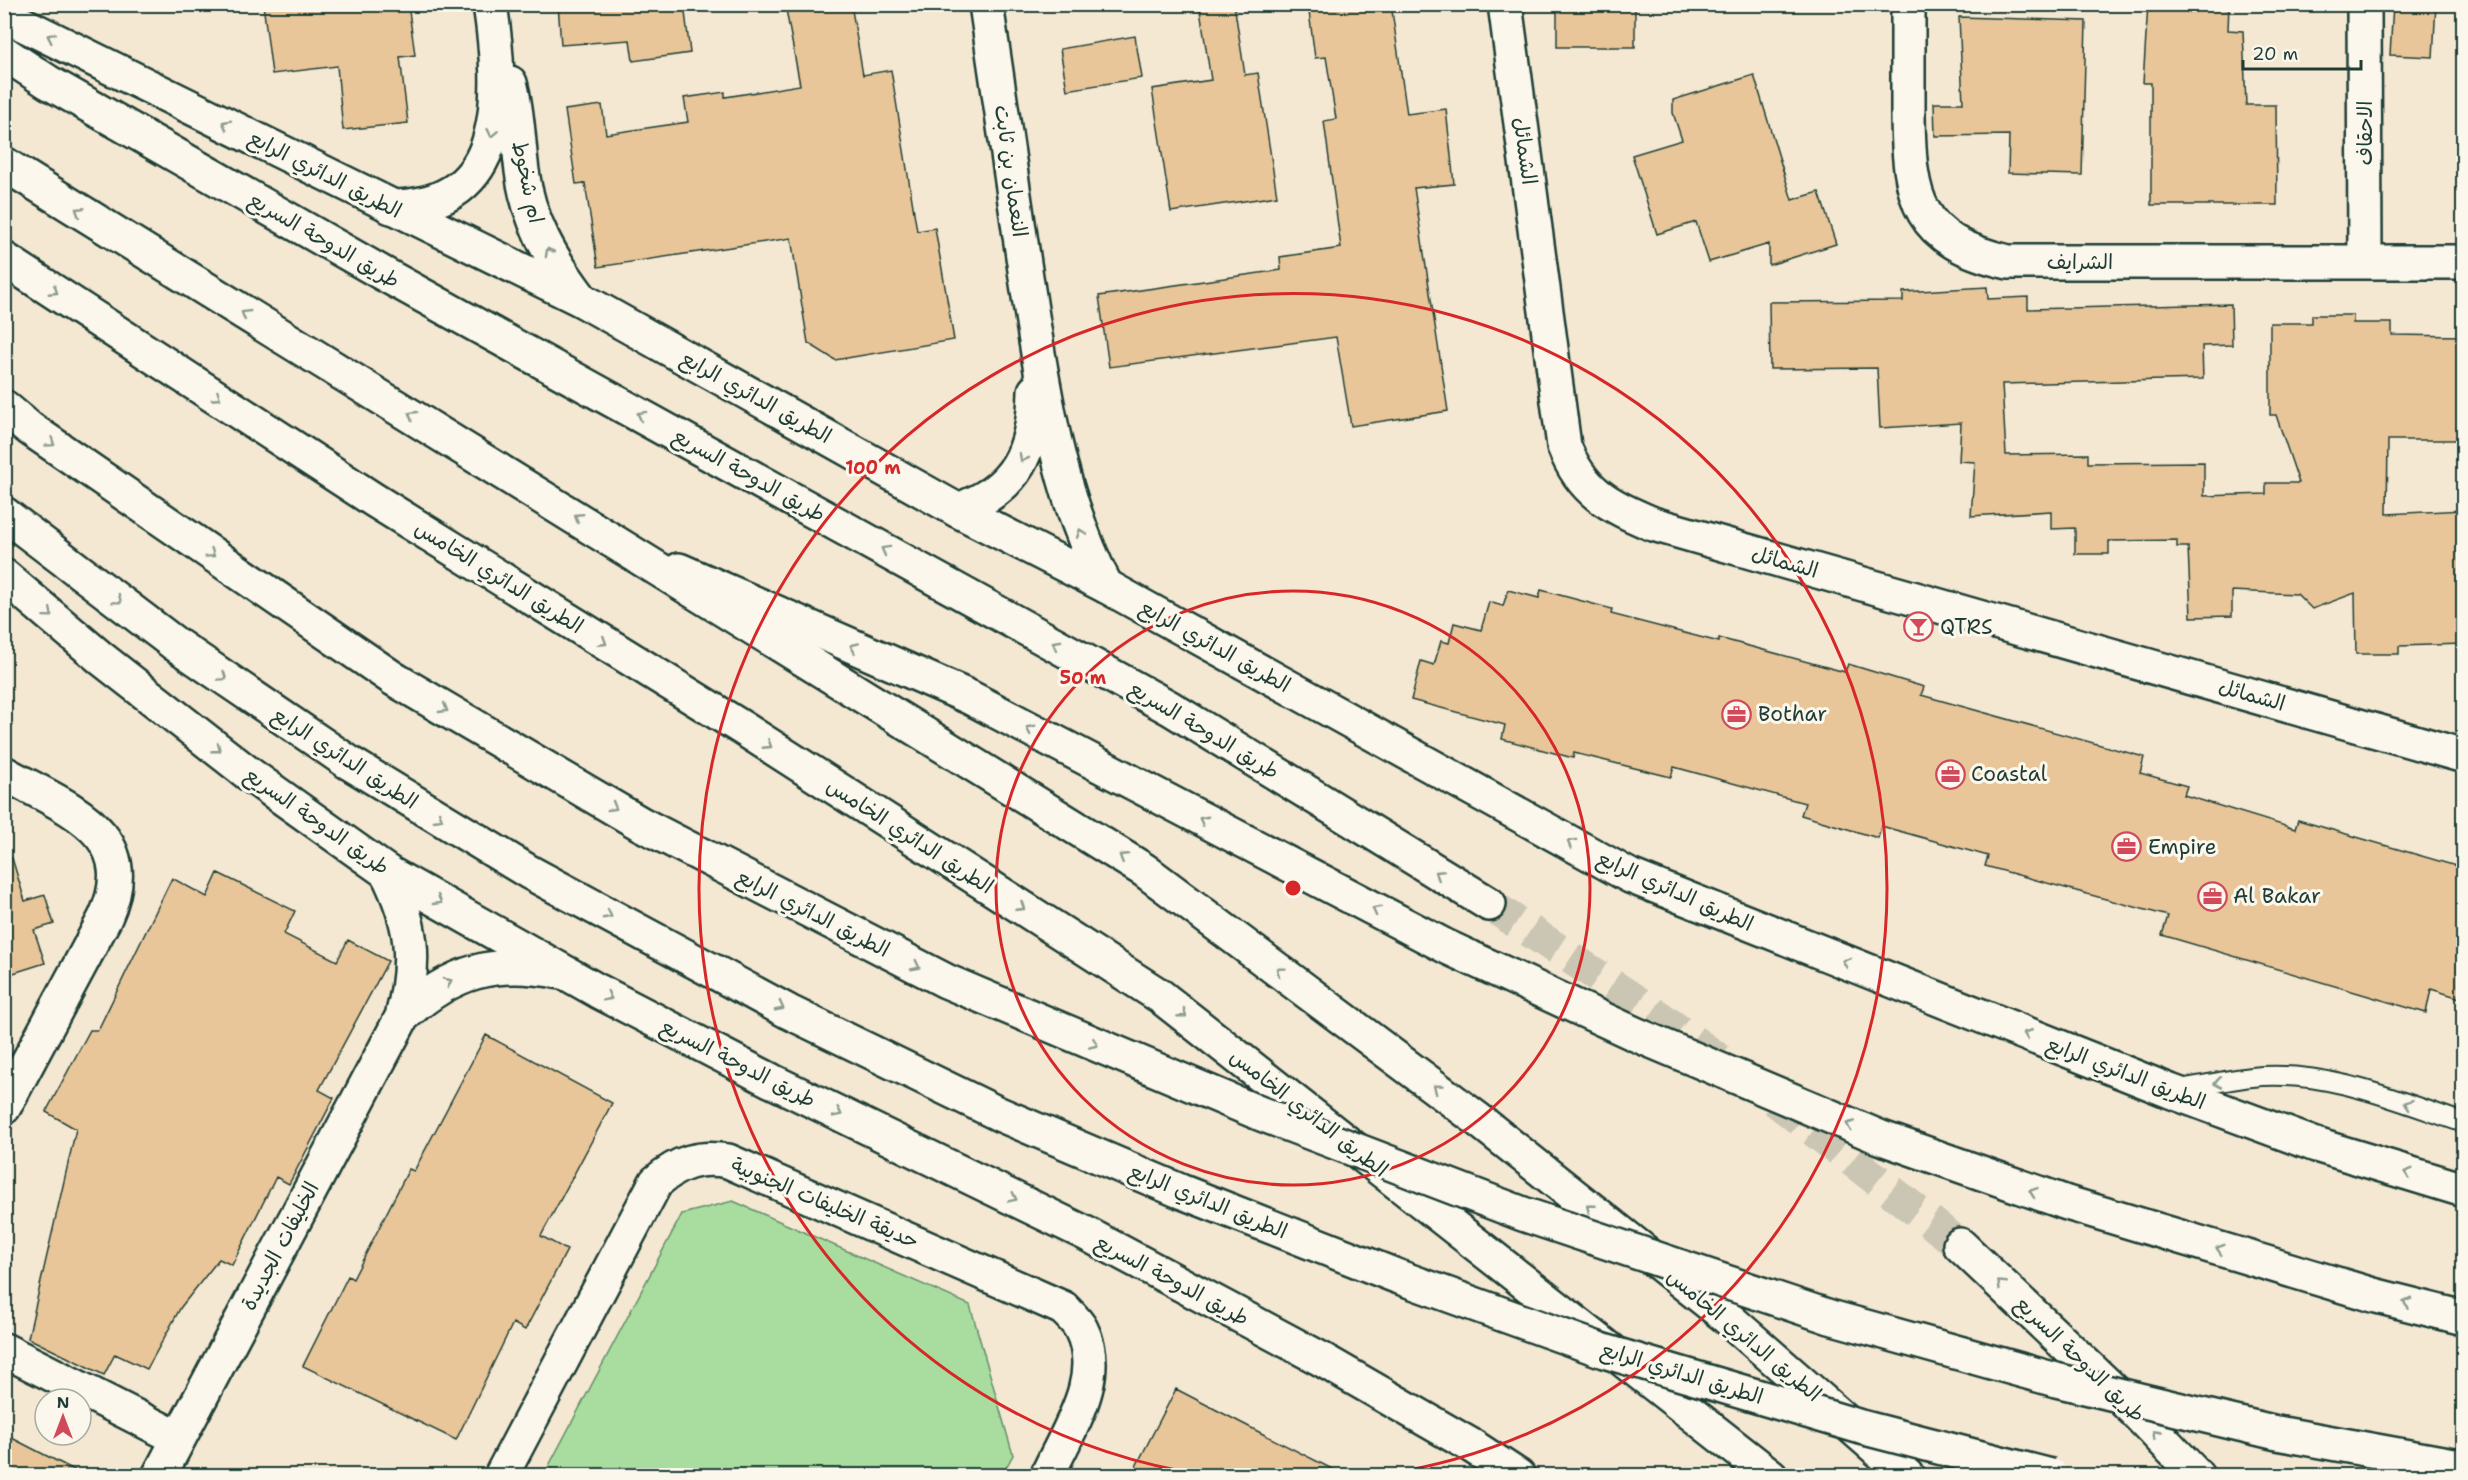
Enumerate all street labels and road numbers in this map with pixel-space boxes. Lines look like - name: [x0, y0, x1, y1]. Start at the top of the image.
- street label: الاحقاف: [2351, 101, 2379, 165]
- street label: النعمان بن ثابت: [988, 103, 1034, 239]
- street label: الشمائل: [1506, 115, 1544, 187]
- street label: الطريق الدائري الرابع: [243, 123, 406, 226]
- street label: ام شخوط: [504, 138, 550, 226]
- street label: طريق الدوحة السريع: [243, 185, 405, 296]
- street label: الشرايف: [2047, 248, 2113, 276]
- street label: الطريق الدائري الرابع: [675, 344, 836, 451]
- street label: طريق الدوحة السريع: [667, 421, 830, 529]
- street label: الطريق الدائري الخامس: [409, 514, 588, 641]
- street label: الشمائل: [1748, 539, 1822, 585]
- street label: الطريق الدائري الرابع: [1134, 593, 1295, 700]
- street label: الشمائل: [2215, 672, 2289, 718]
- street label: طريق الدوحة السريع: [1123, 674, 1284, 787]
- street label: الطريق الدائري الرابع: [266, 700, 423, 816]
- street label: طريق الدوحة السريع: [239, 761, 395, 882]
- street label: الطريق الدائري الخامس: [821, 772, 999, 901]
- street label: الطريق الدائري الرابع: [1592, 844, 1758, 939]
- street label: الطريق الدائري الرابع: [731, 862, 894, 965]
- street label: طريق الدوحة السريع: [655, 1012, 820, 1115]
- street label: الطريق الدائري الرابع: [2042, 1030, 2210, 1117]
- street label: الطريق الدائري الخامس: [1224, 1042, 1394, 1184]
- street label: حديقة الخليفات الجنوبية: [727, 1151, 923, 1255]
- street label: الطريق الدائري الرابع: [1124, 1156, 1291, 1246]
- street label: الخليفات الجديدة: [234, 1177, 326, 1315]
- street label: طريق الدوحة السريع: [1090, 1228, 1254, 1333]
- street label: الطريق الدائري الخامس: [1660, 1262, 1827, 1409]
- street label: طريق الدوحة السريع: [2008, 1290, 2151, 1429]
- street label: الطريق الدائري الرابع: [1597, 1335, 1767, 1412]

